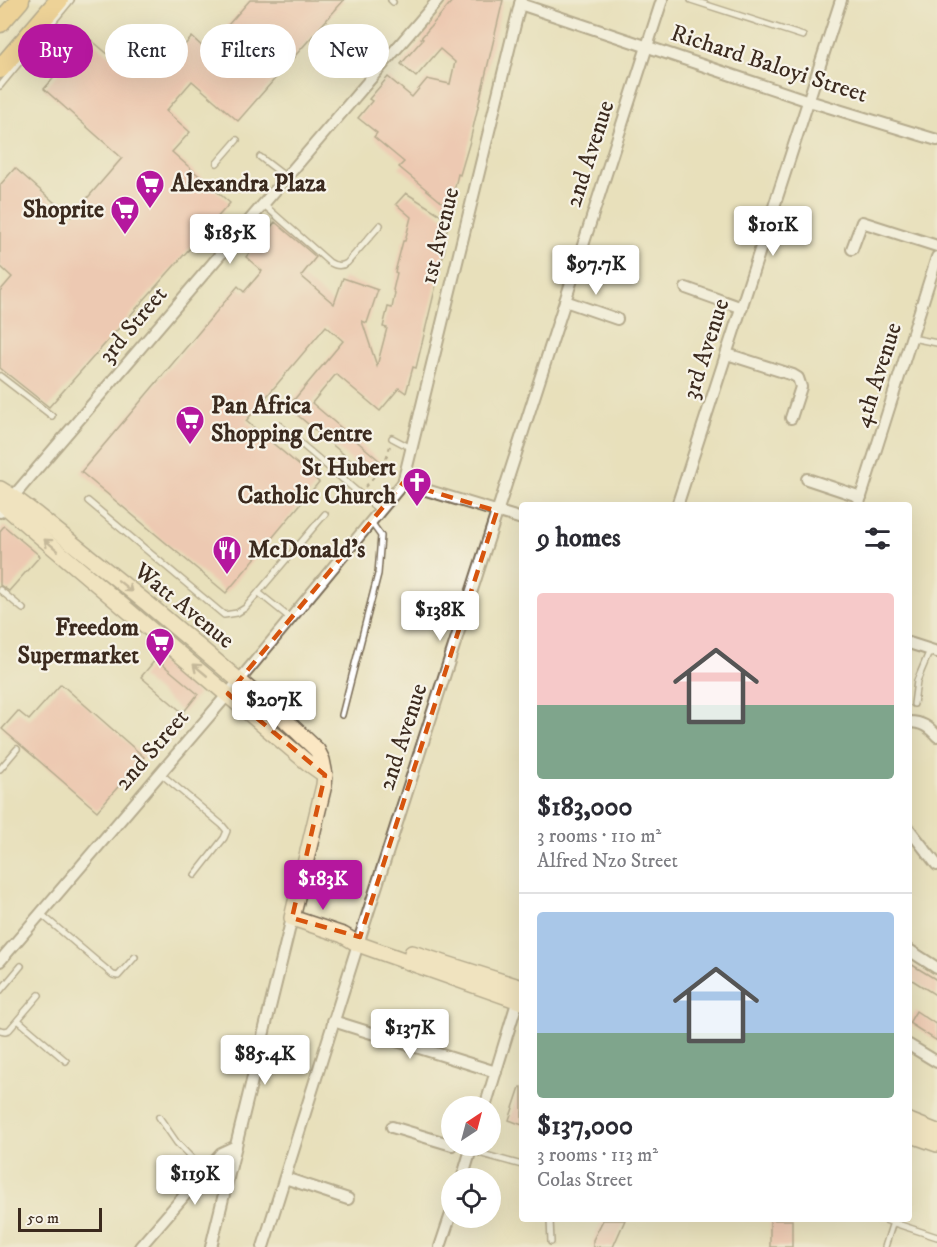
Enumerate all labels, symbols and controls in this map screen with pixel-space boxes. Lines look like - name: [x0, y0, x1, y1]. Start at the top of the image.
- street label: Richard Baloyi Street: [667, 18, 871, 110]
- chip: Buy: [18, 24, 93, 78]
- chip: Rent: [105, 24, 188, 78]
- chip: Filters: [200, 24, 296, 78]
- chip: New: [308, 24, 389, 78]
- street label: 2nd Avenue: [559, 97, 621, 211]
- supermarket icon: Alexandra Plaza: [134, 168, 166, 210]
- place label: Alexandra Plaza: [170, 169, 327, 199]
- street label: 1st Avenue: [413, 184, 467, 288]
- supermarket icon: Shoprite: [109, 194, 141, 236]
- place label: Shoprite: [23, 195, 104, 225]
- pin: $101K: [731, 206, 815, 257]
- text: $101K: [748, 213, 798, 238]
- pin: $185K: [188, 214, 272, 265]
- text: $185K: [204, 221, 256, 246]
- pin: $97.7K: [547, 245, 645, 296]
- text: $97.7K: [566, 252, 626, 277]
- street label: 3rd Street: [92, 280, 174, 370]
- street label: 3rd Avenue: [676, 295, 736, 403]
- street label: 4th Avenue: [847, 319, 909, 431]
- place label: Pan Africa Shopping Centre: [211, 391, 372, 449]
- supermarket icon: Pan Africa Shopping Centre: [174, 404, 206, 446]
- place label: St Hubert Catholic Church: [237, 453, 396, 511]
- church icon: St Hubert Catholic Church: [401, 466, 433, 508]
- text: 9 homes: [537, 522, 621, 555]
- icon: filters: [861, 522, 894, 555]
- restaurant icon: McDonald's: [211, 534, 243, 576]
- place label: McDonald's: [248, 535, 365, 565]
- one-way arrow: [43, 538, 59, 551]
- street label: Watt Avenue: [127, 556, 240, 656]
- one-way arrow: [116, 579, 132, 592]
- pin: $138K: [398, 591, 482, 642]
- text: $138K: [415, 598, 465, 623]
- place label: Freedom Supermarket: [18, 613, 139, 671]
- supermarket icon: Freedom Supermarket: [144, 626, 176, 668]
- icon: home: [662, 632, 770, 740]
- one-way arrow: [192, 664, 208, 677]
- street label: 2nd Avenue: [372, 680, 434, 794]
- pin: $207K: [232, 681, 316, 732]
- text: $207K: [246, 688, 302, 713]
- street label: 2nd Street: [108, 703, 196, 797]
- text: $183,000: [537, 791, 632, 824]
- text: 3 rooms · 110 m²: [537, 824, 661, 849]
- text: Alfred Nzo Street: [537, 849, 678, 874]
- pin: $183K: [281, 860, 365, 911]
- text: $183K: [298, 867, 348, 892]
- icon: home: [662, 951, 770, 1059]
- pin: $137K: [368, 1009, 452, 1060]
- text: $137K: [385, 1016, 435, 1041]
- pin: $85.4K: [216, 1035, 314, 1086]
- text: $85.4K: [235, 1042, 295, 1067]
- north arrow: [441, 1096, 501, 1156]
- map controls: [441, 1096, 501, 1228]
- text: $137,000: [537, 1110, 633, 1143]
- text: 3 rooms · 113 m²: [537, 1143, 658, 1168]
- pin: $119K: [153, 1155, 237, 1206]
- text: $119K: [170, 1162, 220, 1187]
- button: locate: [441, 1168, 501, 1228]
- text: Colas Street: [537, 1168, 633, 1193]
- scale bar: [18, 1205, 102, 1232]
- text: 50 m: [27, 1208, 59, 1228]

